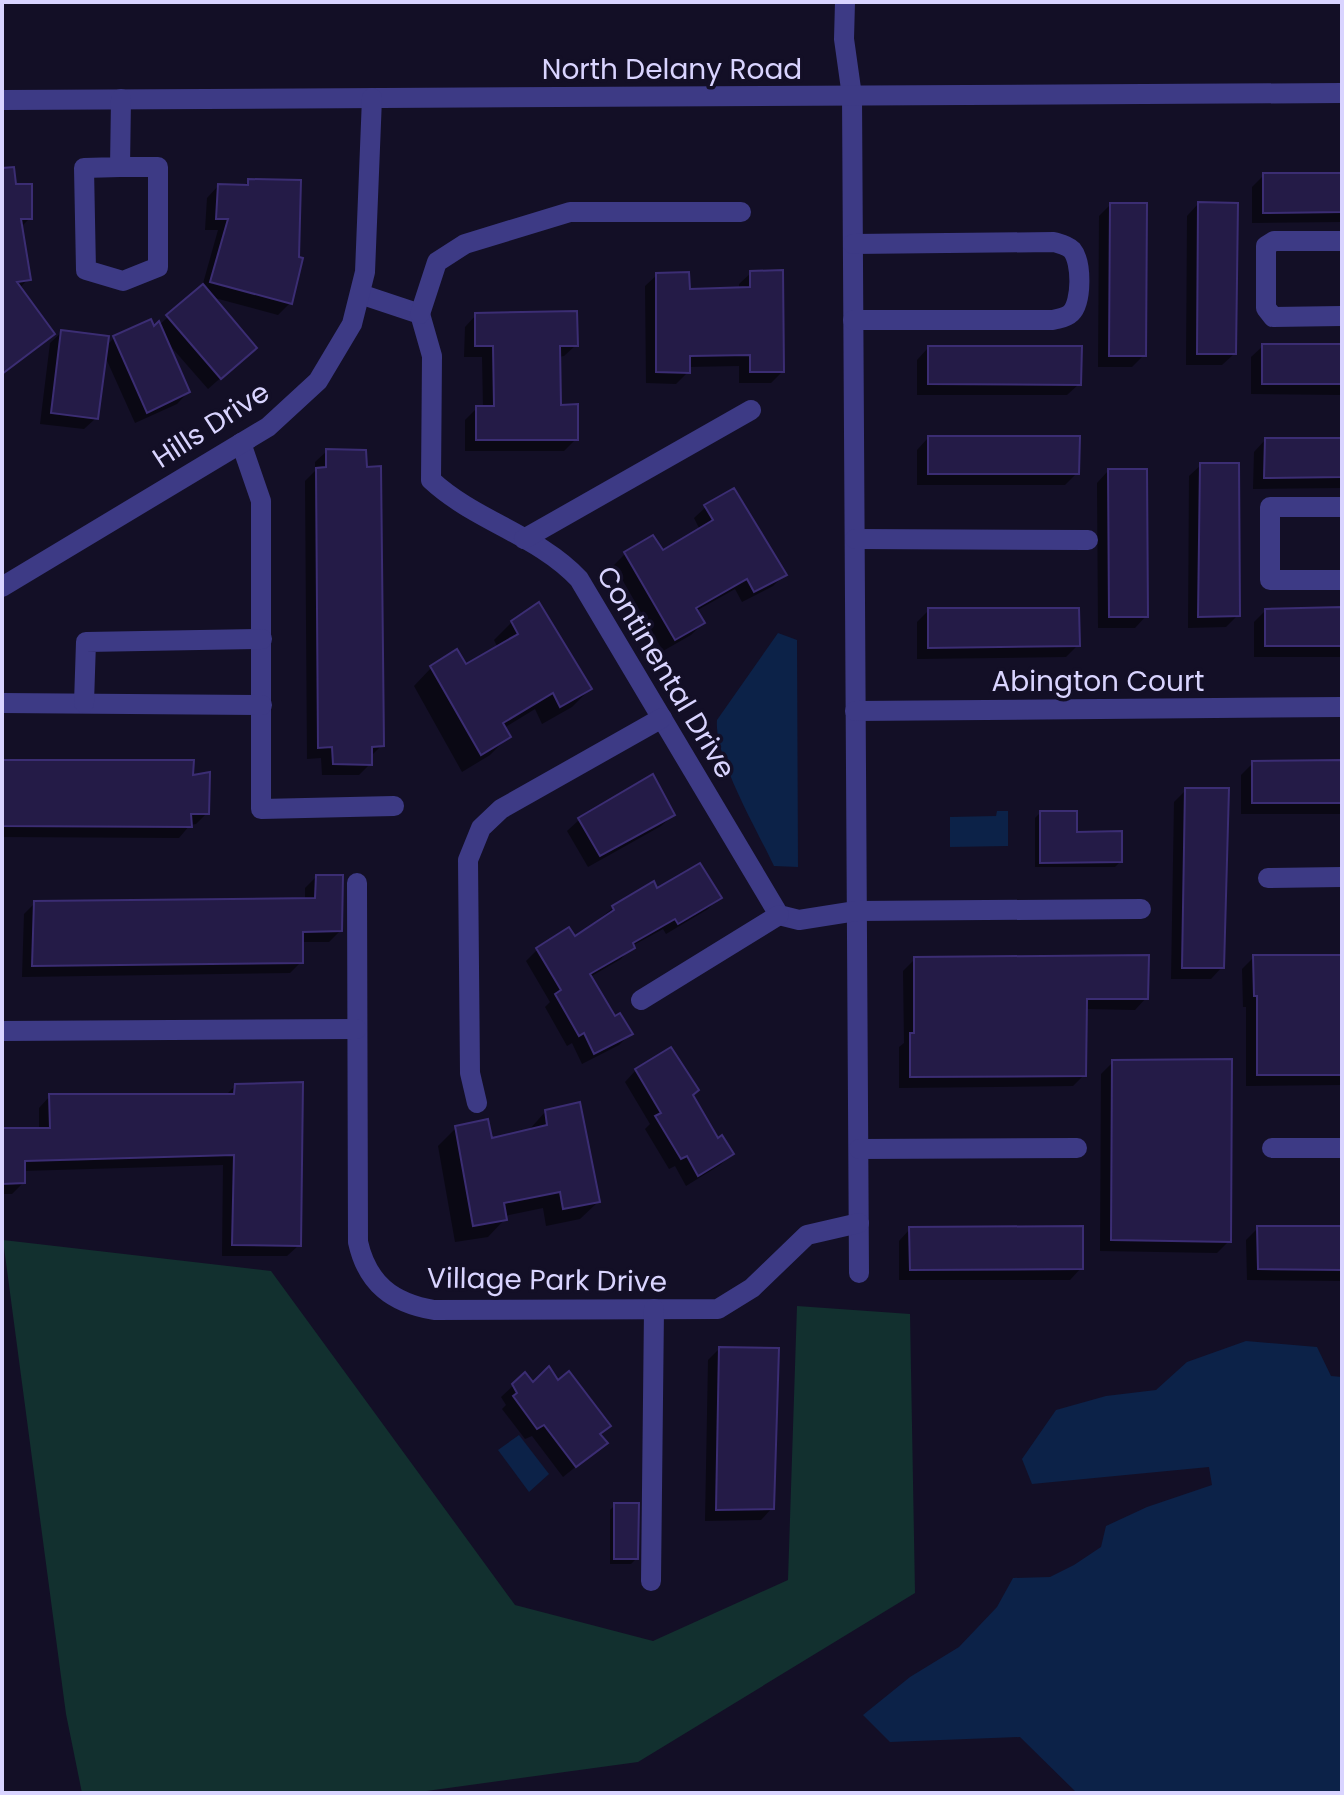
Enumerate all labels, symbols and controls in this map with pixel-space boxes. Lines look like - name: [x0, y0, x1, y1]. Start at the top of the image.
- street label: North Delany Road: [542, 50, 802, 89]
- street label: Hills Drive: [145, 373, 277, 477]
- street label: Continental Drive: [587, 558, 745, 786]
- street label: Abington Court: [991, 662, 1205, 701]
- street label: Village Park Drive: [427, 1258, 667, 1302]

